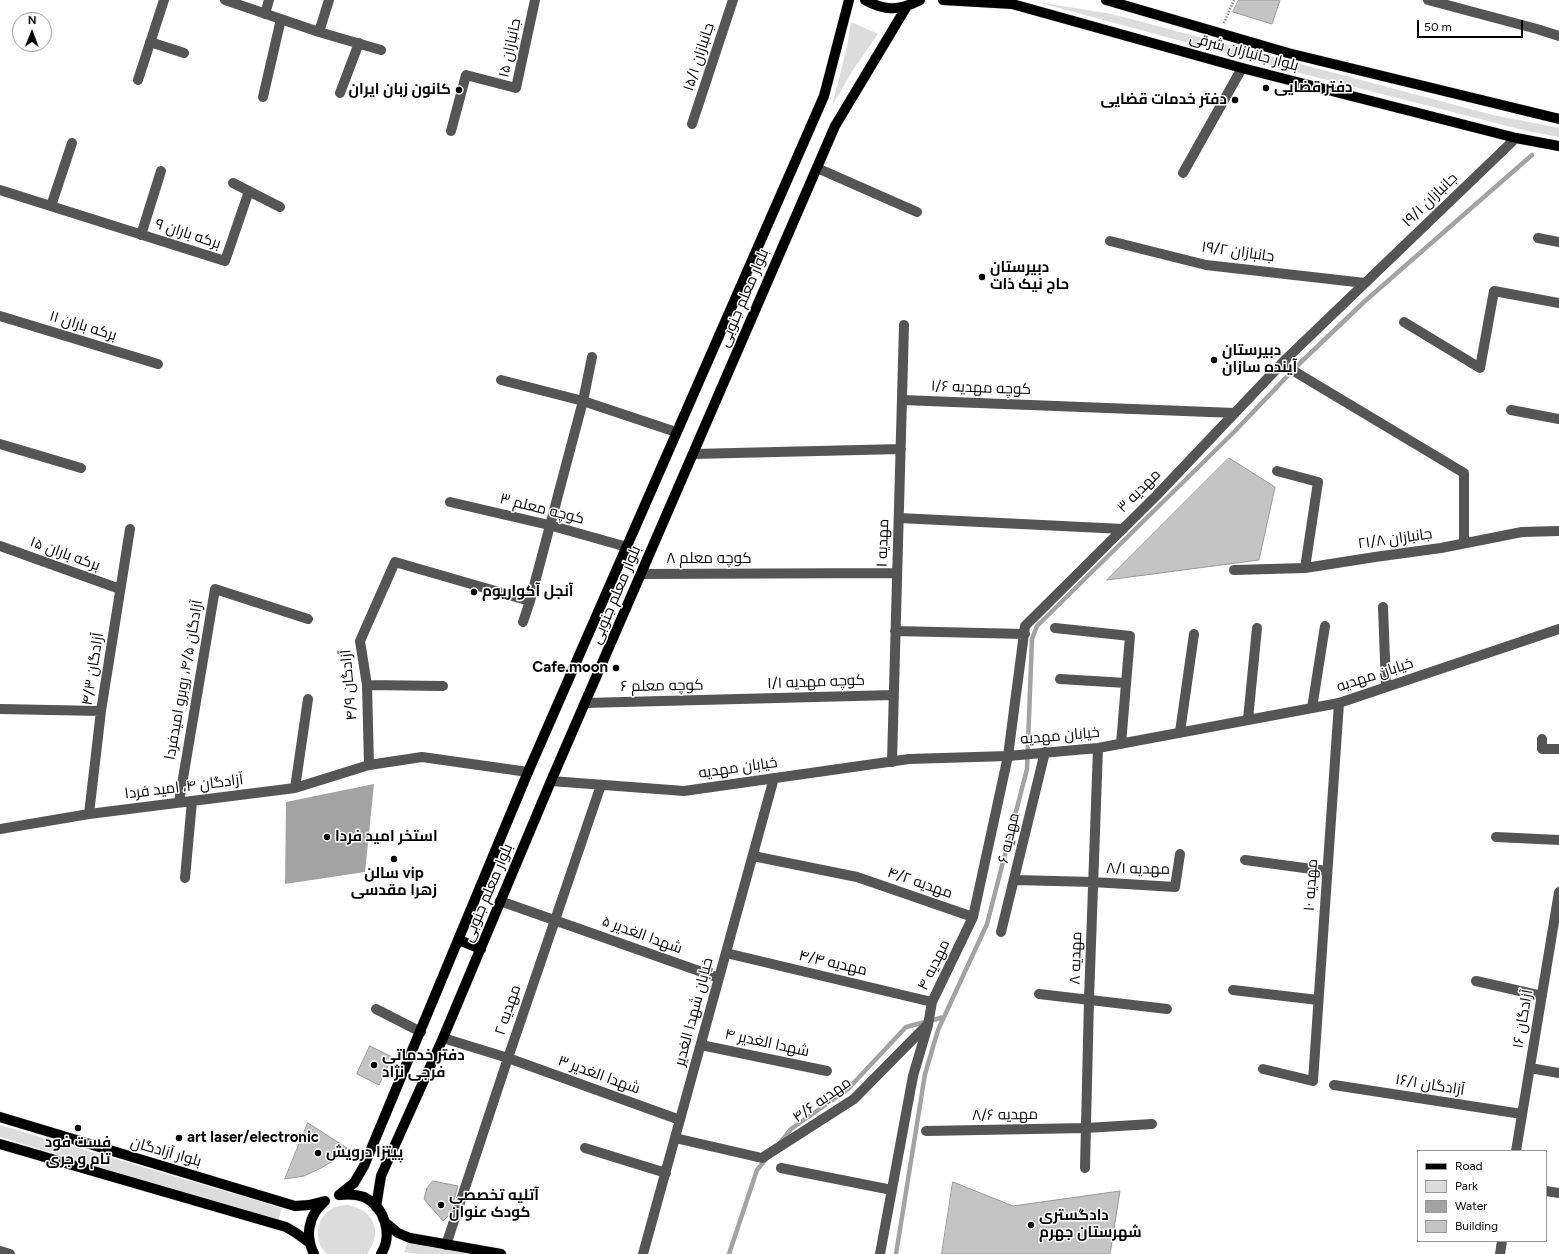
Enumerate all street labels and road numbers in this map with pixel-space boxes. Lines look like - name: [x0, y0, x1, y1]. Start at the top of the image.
- street label: جانبازان ۱۵: [495, 17, 525, 79]
- street label: جانبازان ۱۵/۱: [680, 21, 718, 93]
- street label: بلوار جانبازان شرقی: [1187, 29, 1301, 75]
- street label: جانبازان ۱۹/۱: [1399, 169, 1461, 231]
- street label: برکه باران ۹: [153, 215, 223, 253]
- street label: جانبازان ۱۹/۲: [1200, 238, 1276, 266]
- street label: بلوار معلم جنوبی: [715, 246, 773, 350]
- street label: برکه باران ۱۱: [47, 307, 119, 345]
- street label: کوچه مهدیه ۱/۶: [931, 377, 1031, 399]
- street label: مهدیه ۳: [1114, 466, 1164, 516]
- street label: کوچه معلم ۳: [498, 490, 586, 528]
- street label: مهدیه ۱: [873, 518, 893, 568]
- street label: جانبازان ۲۱/۸: [1357, 525, 1433, 553]
- street label: برکه باران ۱۵: [28, 533, 102, 575]
- street label: بلوار معلم جنوبی: [587, 543, 645, 647]
- street label: کوچه معلم ۸: [666, 550, 752, 568]
- street label: آزادگان ۴/۵، روبرو امیدفردا: [161, 599, 207, 761]
- street label: آزادگان ۴/۳: [78, 631, 108, 707]
- street label: آزادگان ۴/۹: [337, 649, 361, 721]
- street label: خیابان مهدیه: [1334, 654, 1416, 696]
- street label: کوچه مهدیه ۱/۱: [767, 671, 865, 693]
- street label: کوچه معلم ۶: [620, 676, 704, 696]
- street label: خیابان مهدیه: [1020, 724, 1100, 748]
- street label: خیابان مهدیه: [697, 754, 779, 782]
- street label: آزادگان ۴، امید فردا: [124, 771, 244, 803]
- street label: مهدیه ۶: [994, 811, 1024, 865]
- street label: بلوار معلم جنوبی: [459, 841, 517, 945]
- street label: مهدیه ۱۰: [1300, 858, 1322, 912]
- street label: مهدیه ۸/۱: [1106, 859, 1170, 879]
- street label: مهدیه ۴/۲: [885, 863, 955, 903]
- street label: شهدا الغدیر ۵: [599, 912, 685, 958]
- street label: مهدیه ۸: [1066, 931, 1086, 985]
- street label: مهدیه ۴: [914, 937, 954, 993]
- street label: مهدیه ۴/۴: [797, 946, 869, 980]
- street label: خیابان شهدا الغدیر: [671, 956, 717, 1068]
- street label: مهدیه ۲: [491, 983, 525, 1037]
- street label: آزادگان ۱۶: [1509, 988, 1537, 1050]
- street label: شهدا الغدیر ۴: [723, 1025, 811, 1061]
- street label: شهدا الغدیر ۳: [555, 1052, 643, 1098]
- street label: آزادگان ۱۶/۱: [1394, 1071, 1466, 1099]
- street label: مهدیه ۴/۶: [789, 1073, 855, 1127]
- street label: مهدیه ۸/۶: [972, 1105, 1038, 1125]
- street label: بلوار آزادگان: [129, 1133, 203, 1171]

